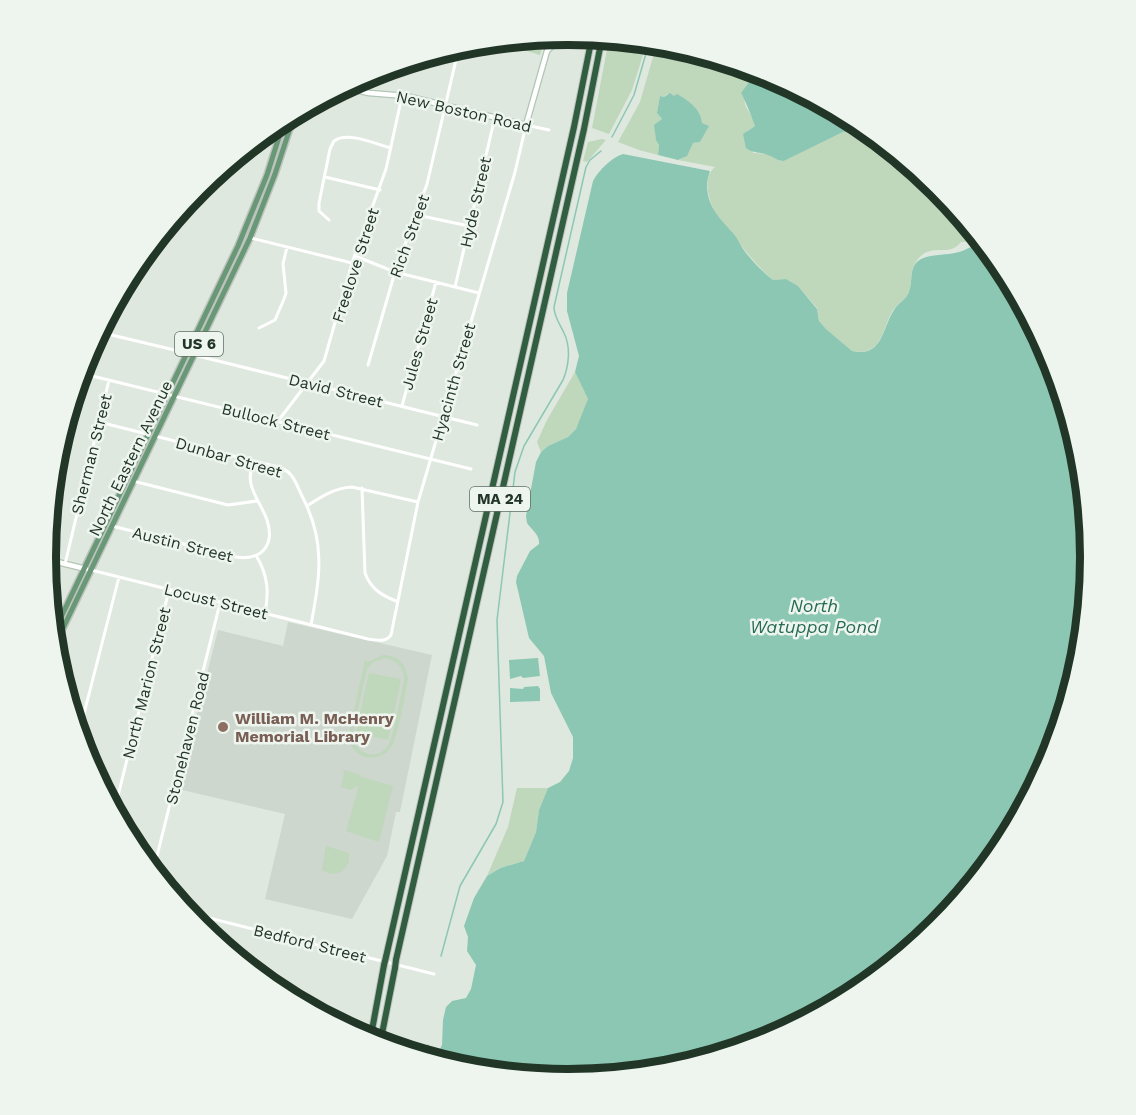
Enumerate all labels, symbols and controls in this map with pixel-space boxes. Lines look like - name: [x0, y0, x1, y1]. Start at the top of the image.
- street label: New Boston Road: [394, 87, 533, 136]
- street label: Hyde Street: [456, 154, 495, 250]
- street label: Rich Street: [386, 192, 433, 280]
- street label: Freelove Street: [328, 205, 383, 325]
- street label: Jules Street: [397, 296, 442, 392]
- street label: Hyacinth Street: [428, 321, 480, 443]
- road number: US 6: [175, 332, 223, 356]
- street label: David Street: [287, 370, 385, 411]
- street label: North Eastern Avenue: [84, 377, 176, 539]
- street label: Sherman Street: [67, 392, 116, 516]
- street label: Bullock Street: [220, 399, 332, 444]
- street label: Dunbar Street: [173, 433, 285, 482]
- road number: MA 24: [470, 487, 530, 511]
- street label: Austin Street: [131, 523, 236, 566]
- street label: Locust Street: [162, 579, 270, 624]
- water label: North Watuppa Pond: [750, 595, 879, 637]
- street label: North Marion Street: [118, 605, 175, 761]
- street label: Stonehaven Road: [162, 670, 213, 807]
- place label: William M. McHenry Memorial Library: [235, 709, 395, 746]
- marker: William M. McHenry Memorial Library: [216, 720, 230, 734]
- street label: Bedford Street: [252, 920, 368, 967]

